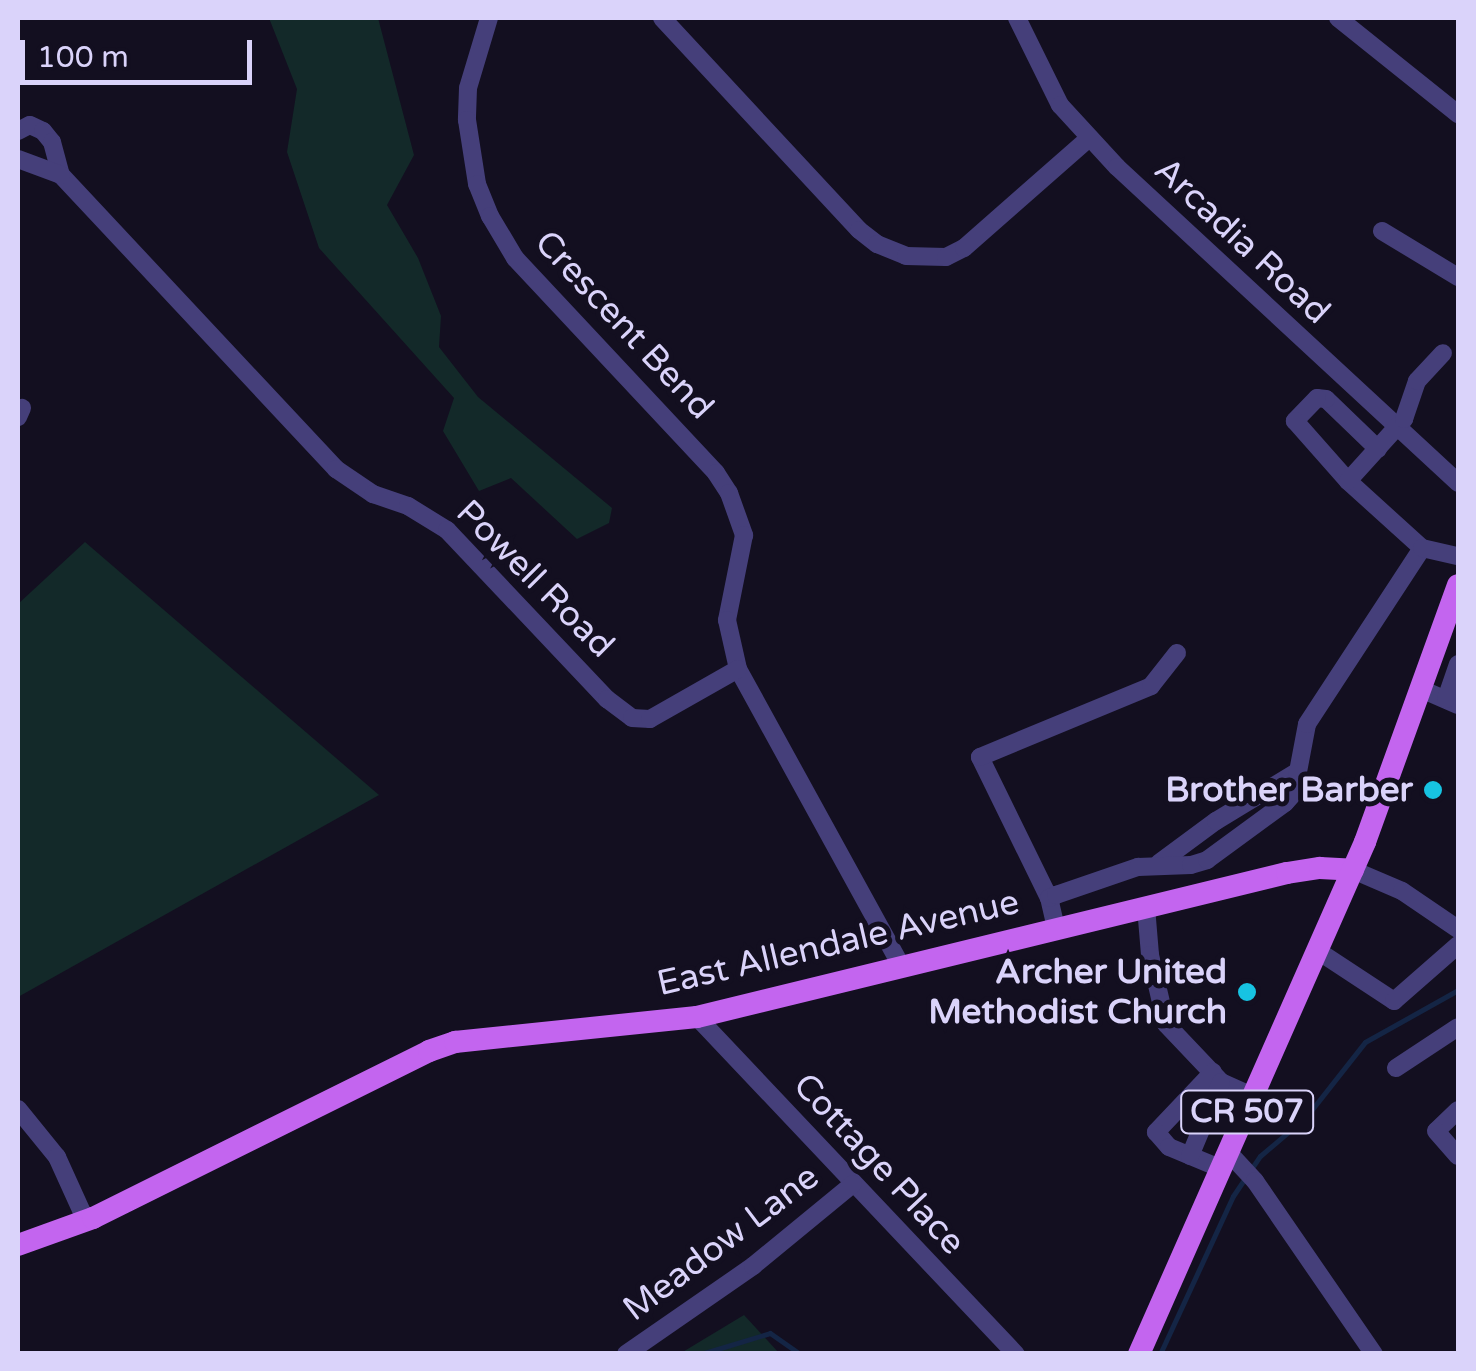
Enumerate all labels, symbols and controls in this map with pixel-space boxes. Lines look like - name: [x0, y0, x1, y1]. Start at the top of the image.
- scale bar: [25, 20, 258, 82]
- text: 100 m: [37, 39, 129, 76]
- street label: Arcadia Road: [1146, 149, 1338, 333]
- street label: Crescent Bend: [526, 222, 722, 428]
- street label: Powell Road: [447, 491, 623, 667]
- place label: Brother Barber: [1165, 769, 1413, 811]
- marker: Brother Barber: [1422, 779, 1444, 801]
- street label: East Allendale Avenue: [653, 881, 1023, 1005]
- place label: Archer United Methodist Church: [928, 951, 1227, 1033]
- marker: Archer United Methodist Church: [1236, 981, 1258, 1003]
- street label: Cottage Place: [784, 1065, 974, 1263]
- road number: CR 507: [1180, 1085, 1314, 1139]
- street label: Meadow Lane: [615, 1156, 827, 1330]

